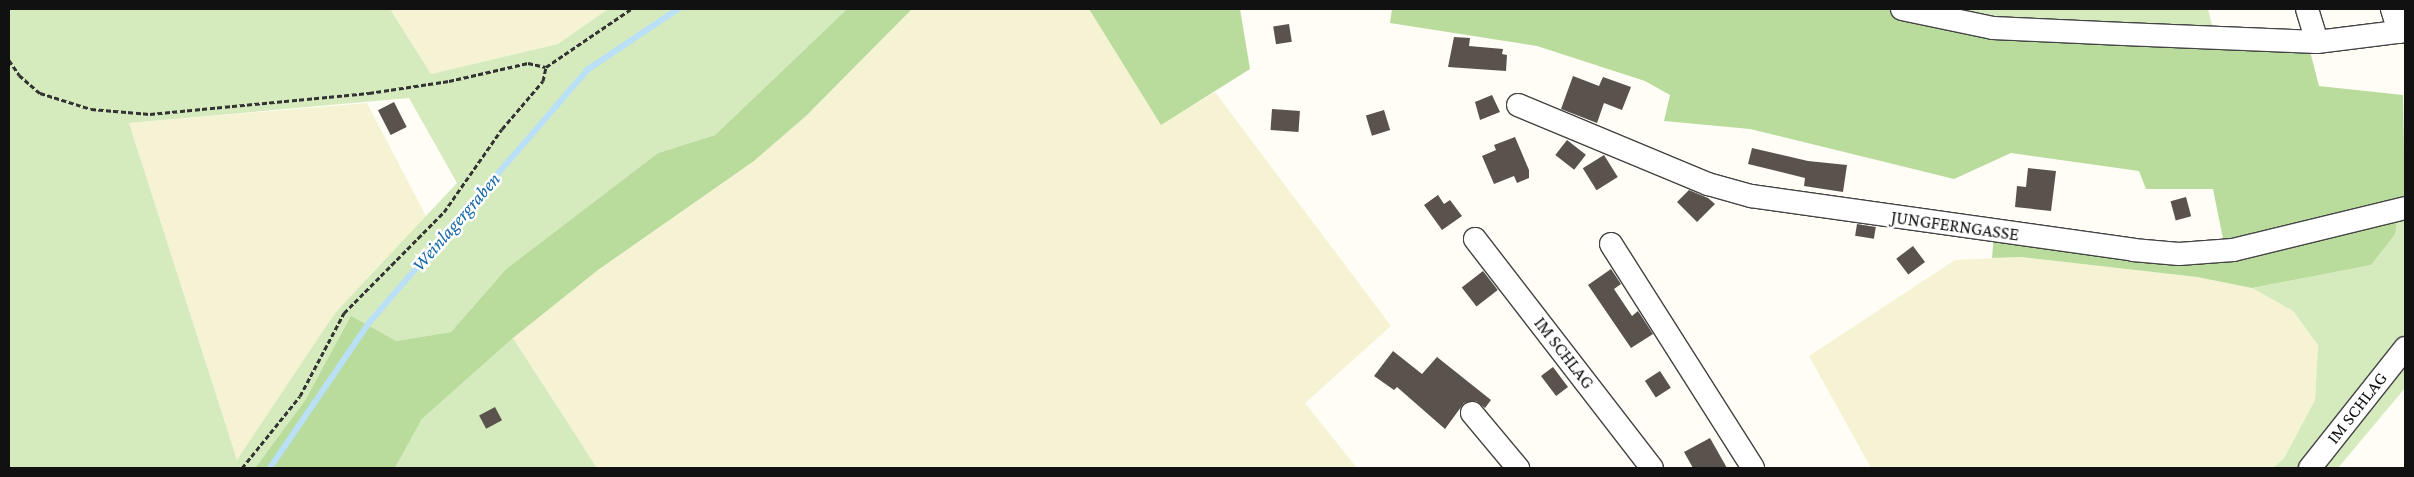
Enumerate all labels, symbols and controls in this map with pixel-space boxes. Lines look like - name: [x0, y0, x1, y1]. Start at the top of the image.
- water label: Weinlagergraben: [407, 168, 505, 276]
- street label: JUNGFERNGASSE: [1890, 206, 2020, 246]
- street label: IM SCHLAG: [1529, 313, 1599, 393]
- street label: IM SCHLAG: [2322, 368, 2392, 448]

